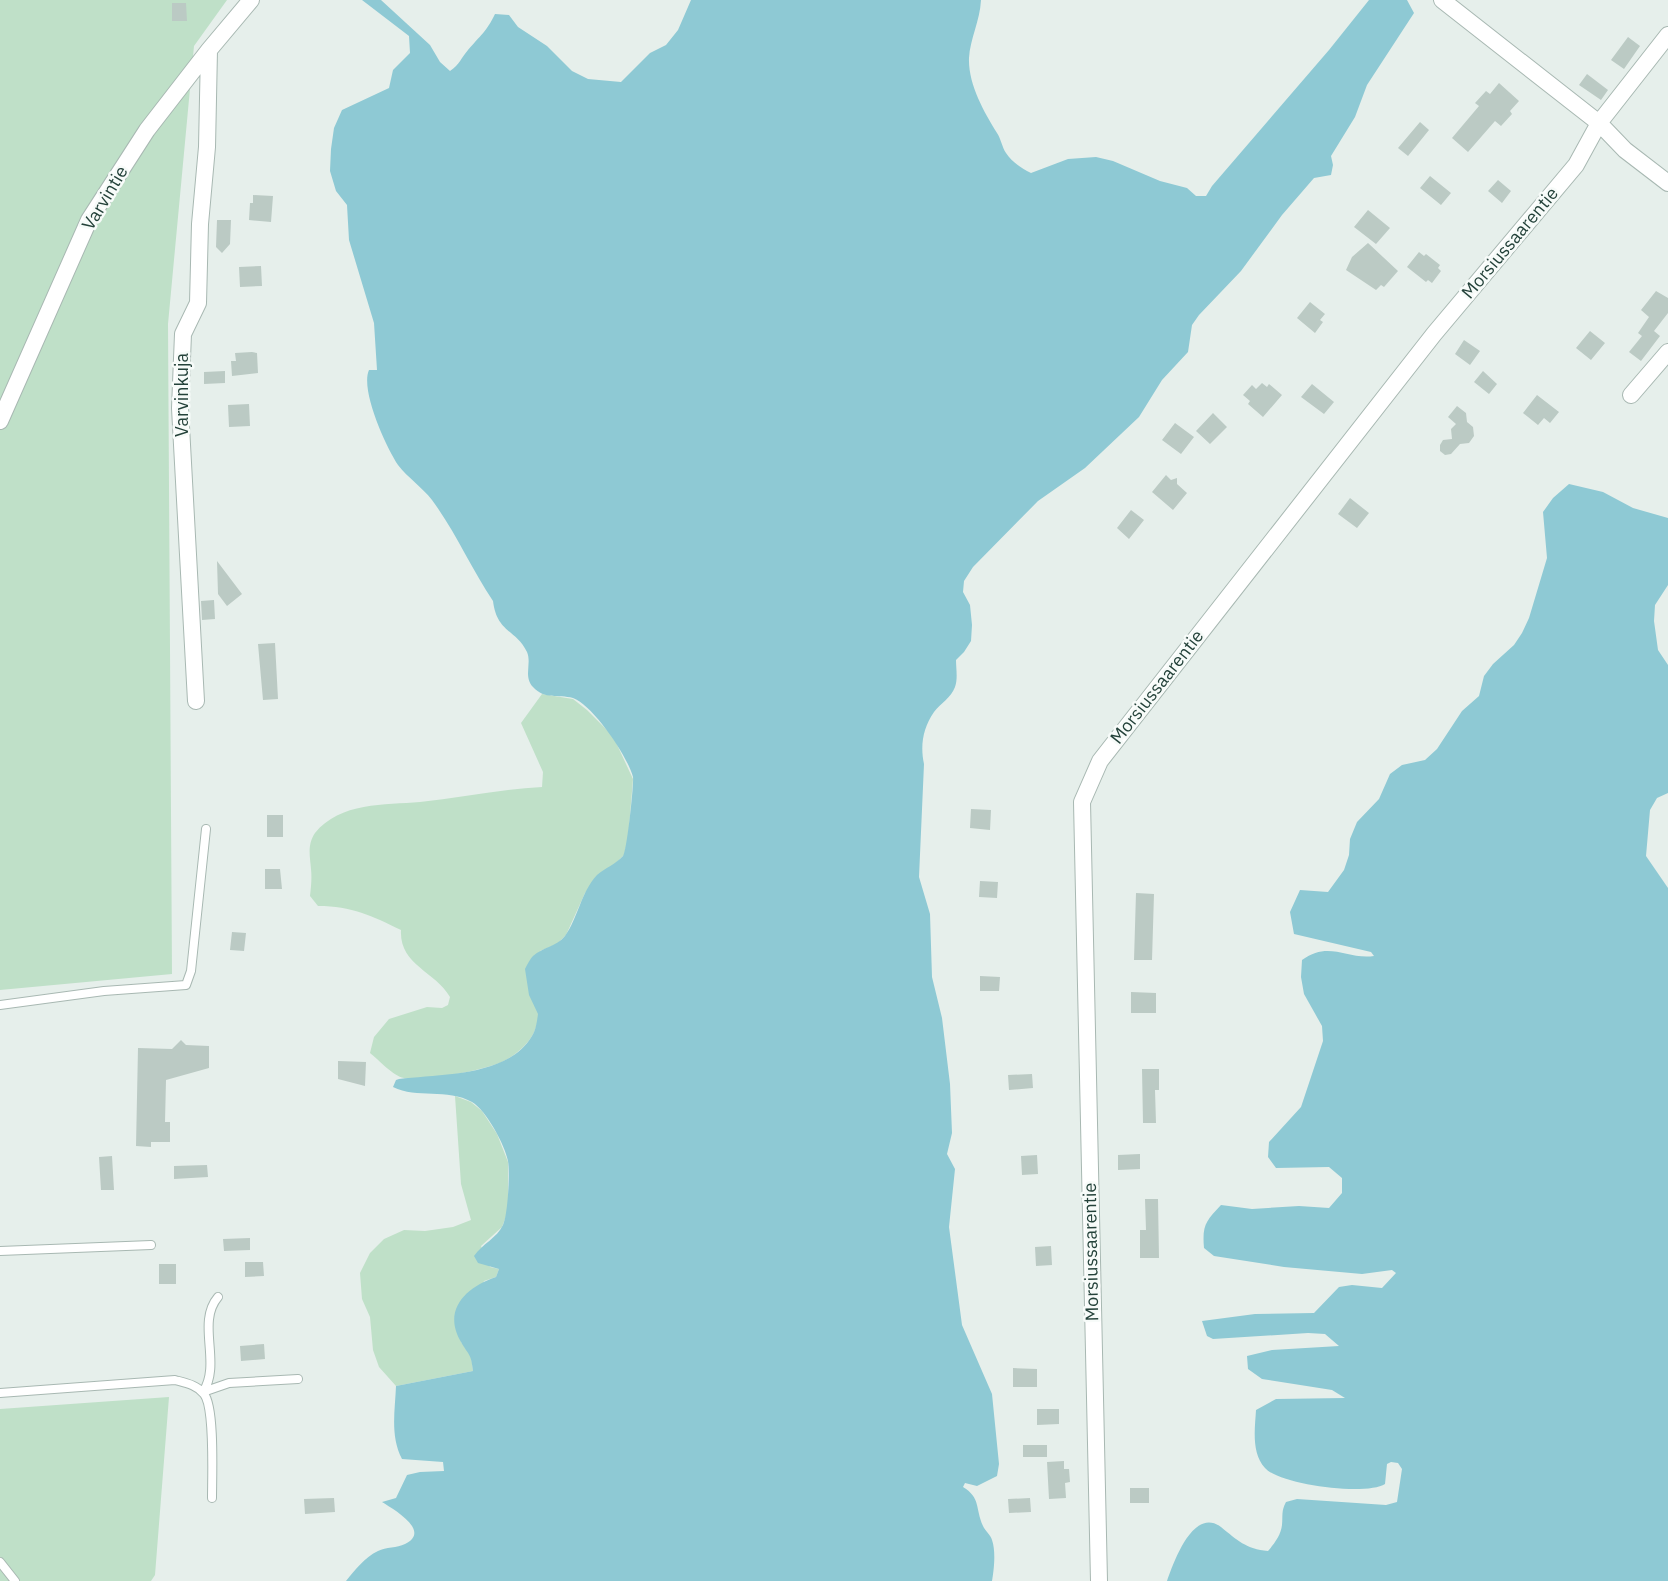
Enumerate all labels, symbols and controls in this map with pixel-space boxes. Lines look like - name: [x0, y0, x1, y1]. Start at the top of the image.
- street label: Varvintie: [76, 161, 133, 234]
- street label: Morsiussaarentie: [1456, 182, 1563, 303]
- street label: Varvinkuja: [170, 353, 193, 437]
- street label: Morsiussaarentie: [1105, 625, 1208, 748]
- street label: Morsiussaarentie: [1078, 1182, 1103, 1322]

